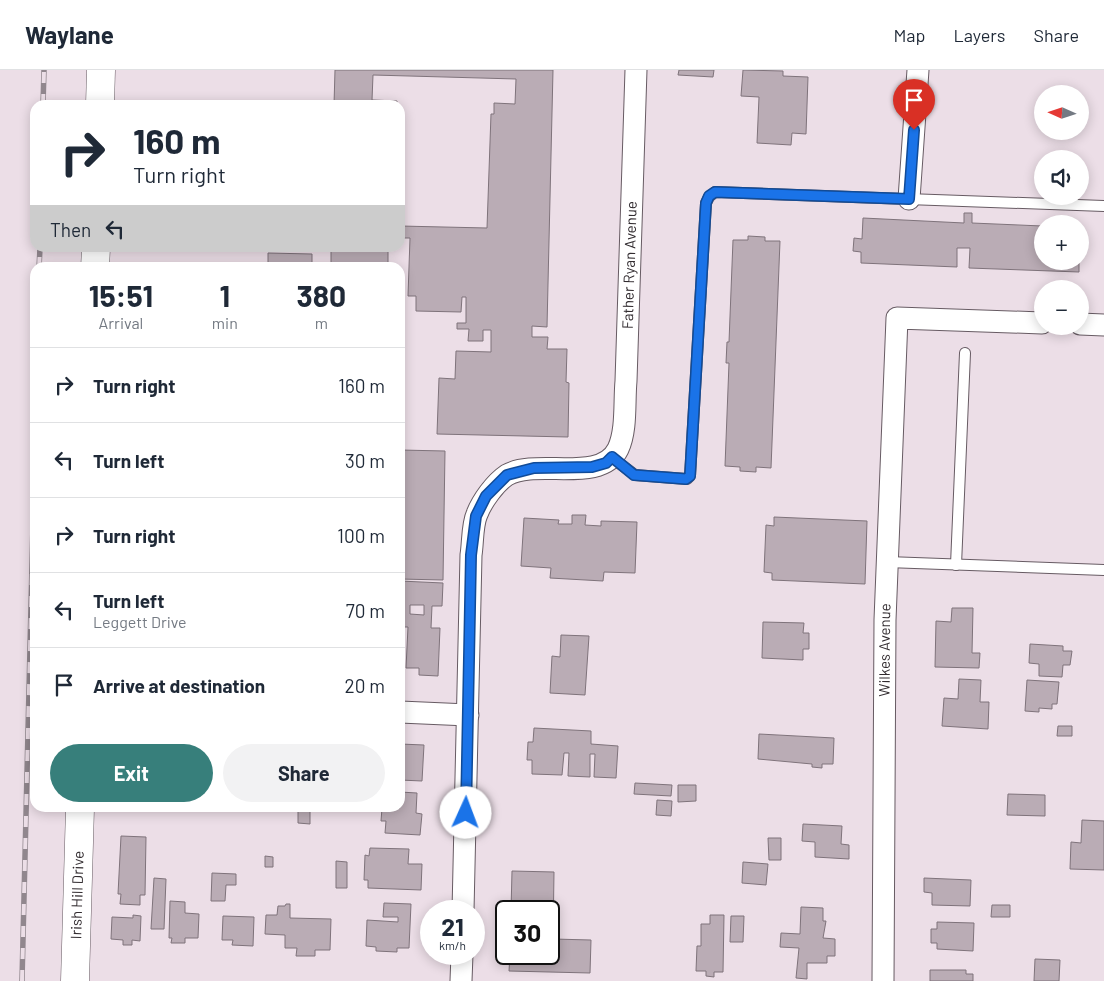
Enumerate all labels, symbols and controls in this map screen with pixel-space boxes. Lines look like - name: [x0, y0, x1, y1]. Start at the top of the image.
- text: Waylane: [25, 20, 114, 49]
- text: Map: [893, 24, 925, 46]
- text: Layers: [953, 24, 1006, 46]
- text: Share: [1034, 24, 1079, 46]
- pin: [893, 79, 935, 130]
- north arrow: [1034, 85, 1089, 140]
- map controls: [1034, 85, 1089, 335]
- icon: arrive: [900, 86, 928, 114]
- text: 160 m: [133, 119, 220, 161]
- icon: right: [50, 120, 115, 185]
- button: sound: [1034, 150, 1089, 205]
- text: Turn right: [133, 161, 226, 187]
- street label: Father Ryan Avenue: [618, 201, 640, 329]
- icon: left: [101, 215, 129, 243]
- button: +: [1034, 215, 1089, 270]
- text: Then: [50, 218, 91, 241]
- text: 15:51: [89, 277, 153, 313]
- text: 1: [219, 277, 230, 313]
- text: 380: [297, 277, 346, 313]
- button: −: [1034, 280, 1089, 335]
- text: Arrival: [99, 313, 143, 332]
- text: min: [212, 313, 238, 332]
- text: m: [315, 313, 328, 332]
- icon: right: [50, 371, 78, 399]
- text: Turn right: [93, 374, 175, 397]
- text: 160 m: [338, 374, 385, 397]
- icon: left: [50, 446, 78, 474]
- text: Turn left: [93, 449, 164, 472]
- text: 30 m: [345, 449, 385, 472]
- icon: right: [50, 521, 78, 549]
- text: Turn right: [93, 524, 175, 547]
- text: 100 m: [337, 524, 385, 547]
- text: Turn left: [93, 589, 164, 612]
- icon: left: [50, 596, 78, 624]
- text: 70 m: [346, 599, 385, 622]
- street label: Wilkes Avenue: [875, 603, 894, 697]
- text: Leggett Drive: [93, 612, 187, 631]
- icon: arrive: [50, 671, 78, 699]
- text: Arrive at destination: [93, 674, 265, 697]
- text: 20 m: [345, 674, 385, 697]
- button: Exit: [50, 744, 213, 802]
- button: Share: [223, 744, 385, 802]
- position arrow: [439, 786, 491, 838]
- street label: Irish Hill Drive: [66, 850, 87, 940]
- speed limit sign: 30: [495, 900, 560, 965]
- text: 21: [441, 911, 464, 941]
- text: km/h: [439, 938, 466, 952]

